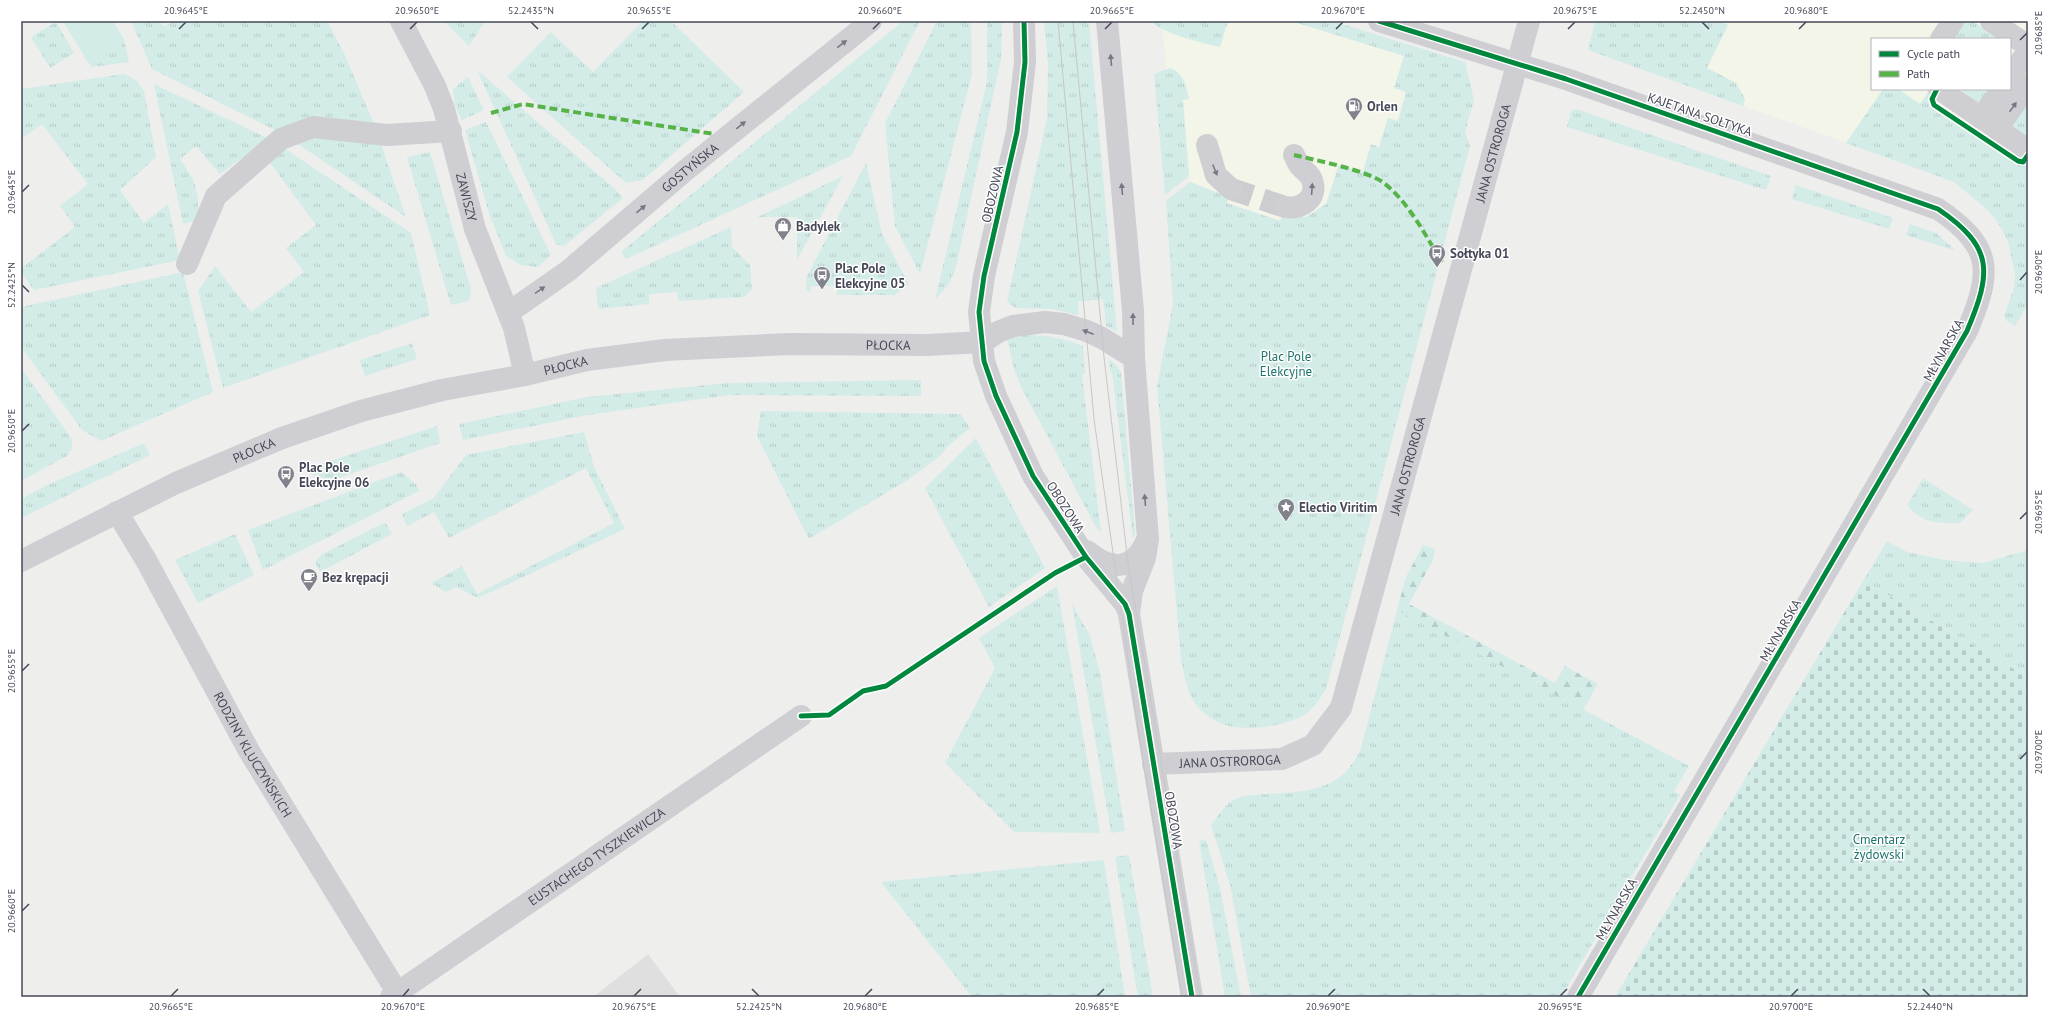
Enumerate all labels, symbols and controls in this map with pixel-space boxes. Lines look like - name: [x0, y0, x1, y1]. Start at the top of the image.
- text: 20.9645°E: [164, 4, 208, 17]
- text: 20.9650°E: [395, 4, 439, 17]
- text: 52.2435°N: [508, 4, 554, 17]
- text: 20.9655°E: [627, 4, 671, 17]
- text: 20.9660°E: [858, 4, 902, 17]
- text: 20.9665°E: [1090, 4, 1134, 17]
- text: 20.9670°E: [1321, 4, 1365, 17]
- text: 20.9675°E: [1553, 4, 1597, 17]
- text: 52.2450°N: [1679, 4, 1725, 17]
- text: 20.9680°E: [1784, 4, 1828, 17]
- text: 20.9685°E: [2032, 11, 2045, 55]
- legend: [1871, 38, 2011, 90]
- one-way arrow: [836, 39, 847, 48]
- text: Cycle path: [1907, 46, 1960, 61]
- one-way arrow: [1107, 54, 1114, 66]
- text: Path: [1907, 66, 1930, 81]
- street label: KAJETANA SOŁTYKA: [1645, 89, 1755, 140]
- fuel station icon: Orlen: [1344, 96, 1364, 121]
- place label: Orlen: [1367, 98, 1398, 115]
- street label: JANA OSTROROGA: [1472, 101, 1515, 205]
- one-way arrow: [2009, 102, 2017, 112]
- one-way arrow: [735, 121, 746, 130]
- street label: GOSTYŃSKA: [658, 139, 722, 196]
- street label: OBOZOWA: [978, 163, 1007, 225]
- one-way arrow: [1212, 164, 1218, 175]
- text: 20.9645°E: [5, 170, 18, 214]
- street label: ZAWISZY: [452, 171, 481, 224]
- one-way arrow: [1118, 183, 1125, 195]
- one-way arrow: [1309, 183, 1316, 195]
- one-way arrow: [636, 204, 646, 213]
- shop icon: Badylek: [773, 216, 793, 241]
- place label: Badylek: [796, 218, 841, 235]
- bus stop icon: Sołtyka 01: [1427, 243, 1447, 268]
- place label: Sołtyka 01: [1450, 245, 1509, 262]
- text: 20.9690°E: [2032, 250, 2045, 294]
- place label: Plac Pole Elekcyjne 05: [835, 260, 905, 292]
- text: 52.2425°N: [5, 262, 18, 308]
- bus stop icon: Plac Pole Elekcyjne 05: [812, 265, 832, 290]
- one-way arrow: [534, 286, 545, 294]
- one-way arrow: [1130, 312, 1136, 325]
- street label: MŁYNARSKA: [1919, 316, 1968, 385]
- one-way arrow: [1081, 328, 1093, 334]
- street label: PŁOCKA: [866, 337, 911, 354]
- park label: Plac Pole Elekcyjne: [1260, 348, 1312, 380]
- street label: PŁOCKA: [542, 352, 590, 379]
- text: 20.9650°E: [5, 409, 18, 453]
- street label: JANA OSTROROGA: [1386, 414, 1430, 518]
- street label: PŁOCKA: [230, 434, 278, 467]
- place label: Plac Pole Elekcyjne 06: [299, 459, 369, 491]
- bus stop icon: Plac Pole Elekcyjne 06: [276, 464, 296, 489]
- street label: OBOZOWA: [1043, 478, 1089, 537]
- text: 20.9695°E: [2032, 490, 2045, 534]
- one-way arrow: [1141, 494, 1148, 506]
- place icon: Electio Viritim: [1276, 497, 1296, 522]
- place label: Electio Viritim: [1299, 499, 1378, 516]
- cafe icon: Bez krępacji: [299, 567, 319, 592]
- place label: Bez krępacji: [322, 569, 389, 586]
- street label: MŁYNARSKA: [1756, 596, 1805, 664]
- text: 20.9655°E: [5, 649, 18, 693]
- street label: RODZINY KLUCZYŃSKICH: [210, 689, 296, 821]
- text: 20.9700°E: [2032, 730, 2045, 774]
- street label: JANA OSTROROGA: [1178, 751, 1281, 772]
- street label: OBOZOWA: [1161, 790, 1187, 851]
- street label: EUSTACHEGO TYSZKIEWICZA: [525, 804, 669, 910]
- park label: Cmentarz żydowski: [1853, 831, 1905, 863]
- street label: MŁYNARSKA: [1592, 875, 1641, 943]
- text: 20.9660°E: [5, 889, 18, 933]
- text: 20.9665°E: [149, 1000, 193, 1013]
- text: 20.9670°E: [381, 1000, 425, 1013]
- text: 20.9675°E: [612, 1000, 656, 1013]
- text: 52.2425°N: [736, 1000, 782, 1013]
- text: 20.9680°E: [843, 1000, 887, 1013]
- text: 20.9685°E: [1075, 1000, 1119, 1013]
- text: 20.9690°E: [1306, 1000, 1350, 1013]
- text: 20.9695°E: [1538, 1000, 1582, 1013]
- text: 20.9700°E: [1769, 1000, 1813, 1013]
- text: 52.2440°N: [1907, 1000, 1953, 1013]

